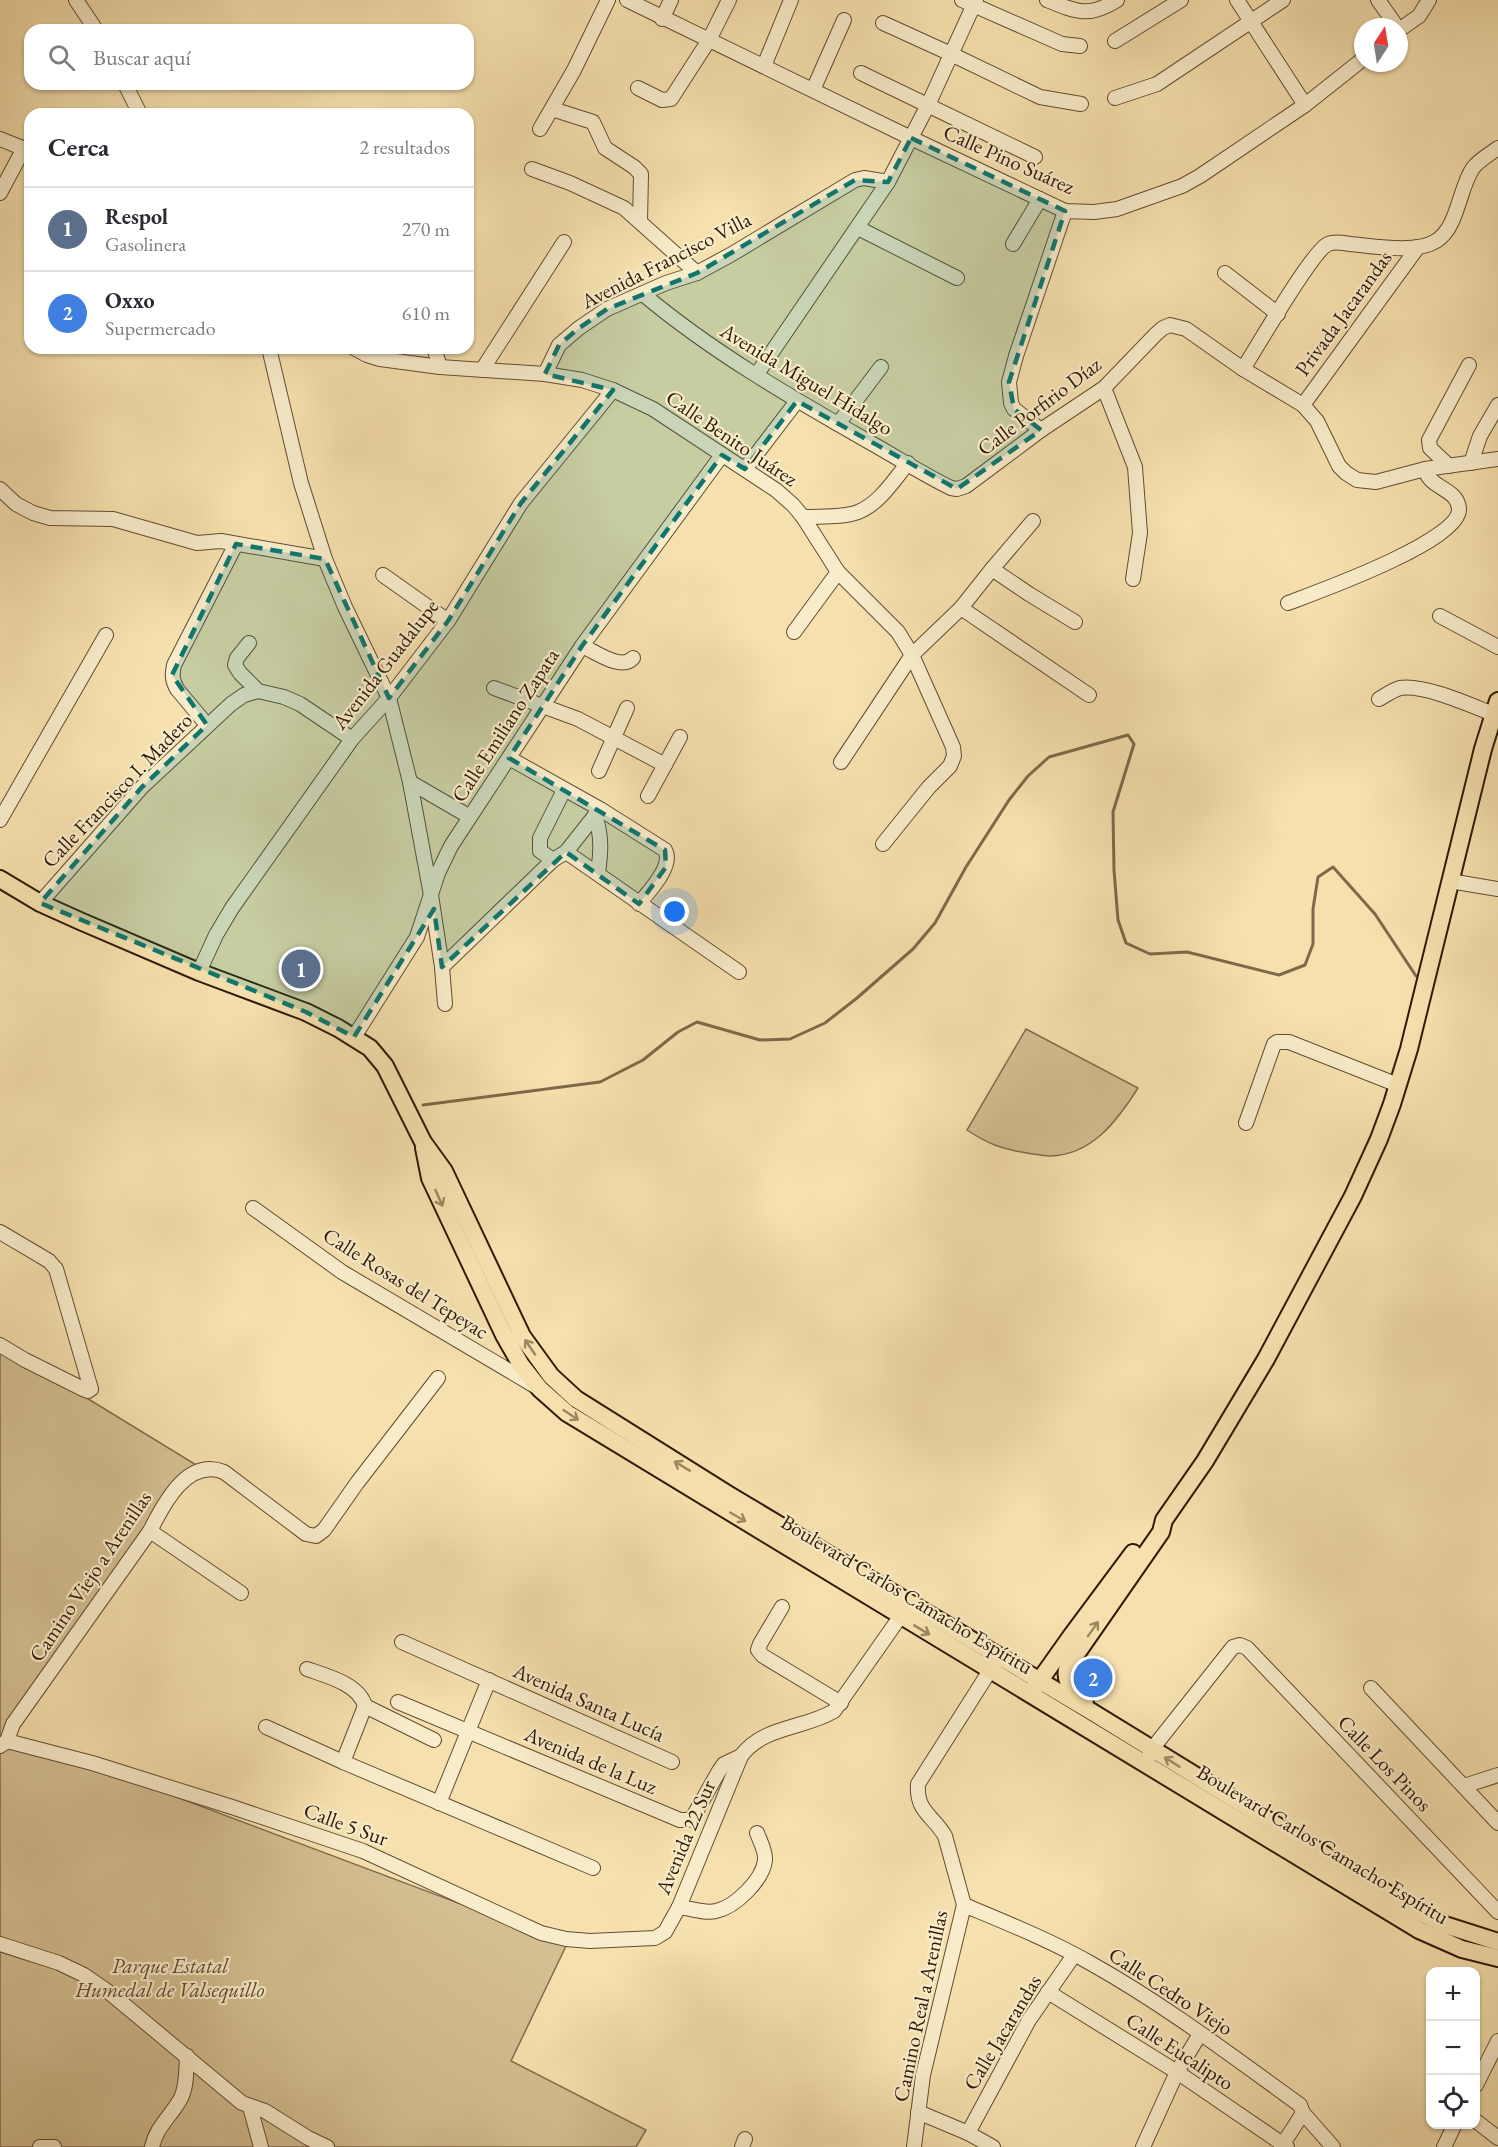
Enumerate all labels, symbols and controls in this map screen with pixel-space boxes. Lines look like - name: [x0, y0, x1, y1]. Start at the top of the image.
- north arrow: [1354, 18, 1408, 72]
- search box: [24, 24, 474, 90]
- icon: search: [45, 41, 78, 74]
- text: Buscar aquí: [93, 43, 191, 72]
- street label: Calle Pino Suárez: [939, 118, 1079, 200]
- text: Cerca: [48, 130, 109, 164]
- text: 2 resultados: [359, 134, 450, 160]
- text: Respol: [105, 202, 168, 231]
- street label: Avenida Francisco Villa: [576, 205, 756, 315]
- text: 1: [62, 216, 73, 242]
- text: 270 m: [402, 216, 450, 242]
- text: Gasolinera: [105, 231, 186, 257]
- street label: Privada Jacarandas: [1288, 245, 1398, 381]
- text: Oxxo: [105, 286, 154, 315]
- text: 2: [62, 300, 73, 326]
- text: 610 m: [402, 300, 450, 326]
- text: Supermercado: [105, 315, 216, 341]
- street label: Avenida Miguel Hidalgo: [715, 316, 898, 441]
- street label: Calle Porfirio Díaz: [972, 351, 1106, 461]
- street label: Calle Benito Juárez: [661, 384, 803, 492]
- street label: Avenida Guadalupe: [325, 593, 444, 735]
- street label: Calle Emiliano Zapata: [445, 642, 565, 807]
- street label: Calle Francisco I. Madero: [36, 707, 198, 873]
- your location: [660, 897, 689, 926]
- pin: 1: [282, 946, 320, 992]
- one-way arrow: [434, 1188, 445, 1206]
- street label: Calle Rosas del Tepeyac: [318, 1221, 494, 1345]
- one-way arrow: [524, 1339, 536, 1356]
- one-way arrow: [563, 1409, 579, 1421]
- one-way arrow: [674, 1459, 691, 1471]
- street label: Camino Viejo a Arenillas: [23, 1485, 157, 1667]
- street label: Boulevard Carlos Camacho Espíritu: [776, 1508, 1038, 1680]
- one-way arrow: [729, 1511, 746, 1523]
- one-way arrow: [1087, 1622, 1099, 1638]
- one-way arrow: [913, 1624, 930, 1636]
- street label: Avenida Santa Lucía: [508, 1656, 670, 1748]
- pin: 2: [1074, 1656, 1112, 1700]
- street label: Calle Los Pinos: [1332, 1709, 1438, 1817]
- street label: Avenida de la Luz: [520, 1720, 661, 1800]
- one-way arrow: [1164, 1755, 1181, 1767]
- street label: Boulevard Carlos Camacho Espíritu: [1192, 1758, 1454, 1930]
- street label: Avenida 22 Sur: [648, 1776, 721, 1899]
- street label: Calle 5 Sur: [300, 1796, 392, 1852]
- street label: Camino Real a Arenillas: [887, 1908, 954, 2104]
- street label: Calle Cedro Viejo: [1104, 1941, 1238, 2041]
- park label: Parque Estatal Humedal de Valsequillo: [74, 1952, 265, 2004]
- map controls: [1426, 1967, 1480, 2129]
- button: +: [1426, 1967, 1480, 2021]
- street label: Calle Jacarandas: [957, 1969, 1047, 2095]
- street label: Calle Eucalipto: [1121, 2006, 1239, 2096]
- button: −: [1426, 2021, 1480, 2075]
- button: locate: [1426, 2075, 1480, 2129]

